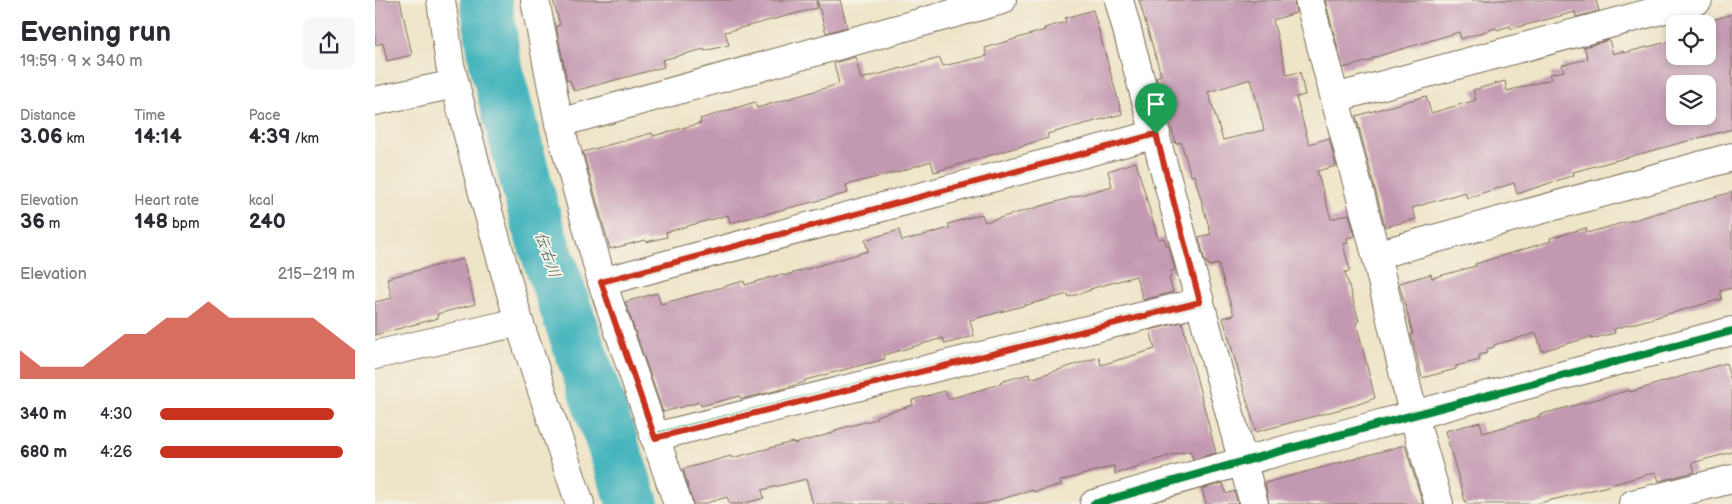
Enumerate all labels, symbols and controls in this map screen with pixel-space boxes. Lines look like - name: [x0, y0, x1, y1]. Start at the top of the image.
- map controls: [1666, 15, 1716, 125]
- button: locate: [1666, 15, 1716, 65]
- text: Evening run: [20, 16, 171, 49]
- button: share: [303, 17, 355, 69]
- text: 19:59 · 9 × 340 m: [20, 52, 143, 71]
- button: layers: [1666, 75, 1716, 125]
- pin: [1135, 83, 1177, 134]
- icon: arrive: [1142, 90, 1170, 118]
- text: Distance: [20, 107, 76, 124]
- text: Time: [134, 107, 165, 124]
- text: Pace: [249, 107, 281, 124]
- text: 3.06: [20, 124, 63, 149]
- text: 14:14: [134, 124, 182, 149]
- text: 4:39: [249, 124, 291, 149]
- text: km: [63, 130, 85, 147]
- text: /km: [291, 130, 319, 147]
- text: Elevation: [20, 192, 78, 209]
- text: Heart rate: [134, 192, 199, 209]
- text: kcal: [249, 192, 274, 209]
- text: 36: [20, 209, 45, 234]
- text: 148: [134, 209, 168, 234]
- text: 240: [249, 209, 286, 234]
- text: m: [45, 215, 60, 232]
- text: bpm: [168, 215, 200, 232]
- water label: 伝右川: [530, 229, 564, 281]
- text: Elevation: [20, 265, 87, 284]
- text: 215–219 m: [278, 265, 355, 284]
- text: 340 m: [20, 405, 67, 424]
- text: 4:30: [100, 405, 132, 424]
- text: 680 m: [20, 443, 67, 462]
- text: 4:26: [100, 443, 132, 462]

